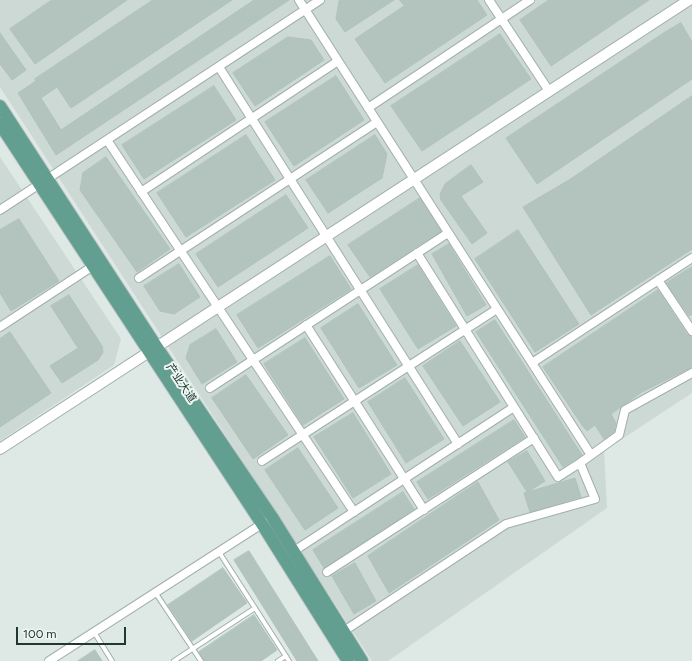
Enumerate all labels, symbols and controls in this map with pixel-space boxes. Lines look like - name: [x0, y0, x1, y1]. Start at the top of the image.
- street label: 产业大道: [163, 361, 199, 405]
- scale bar: [18, 619, 128, 645]
- text: 100 m: [23, 627, 57, 641]

